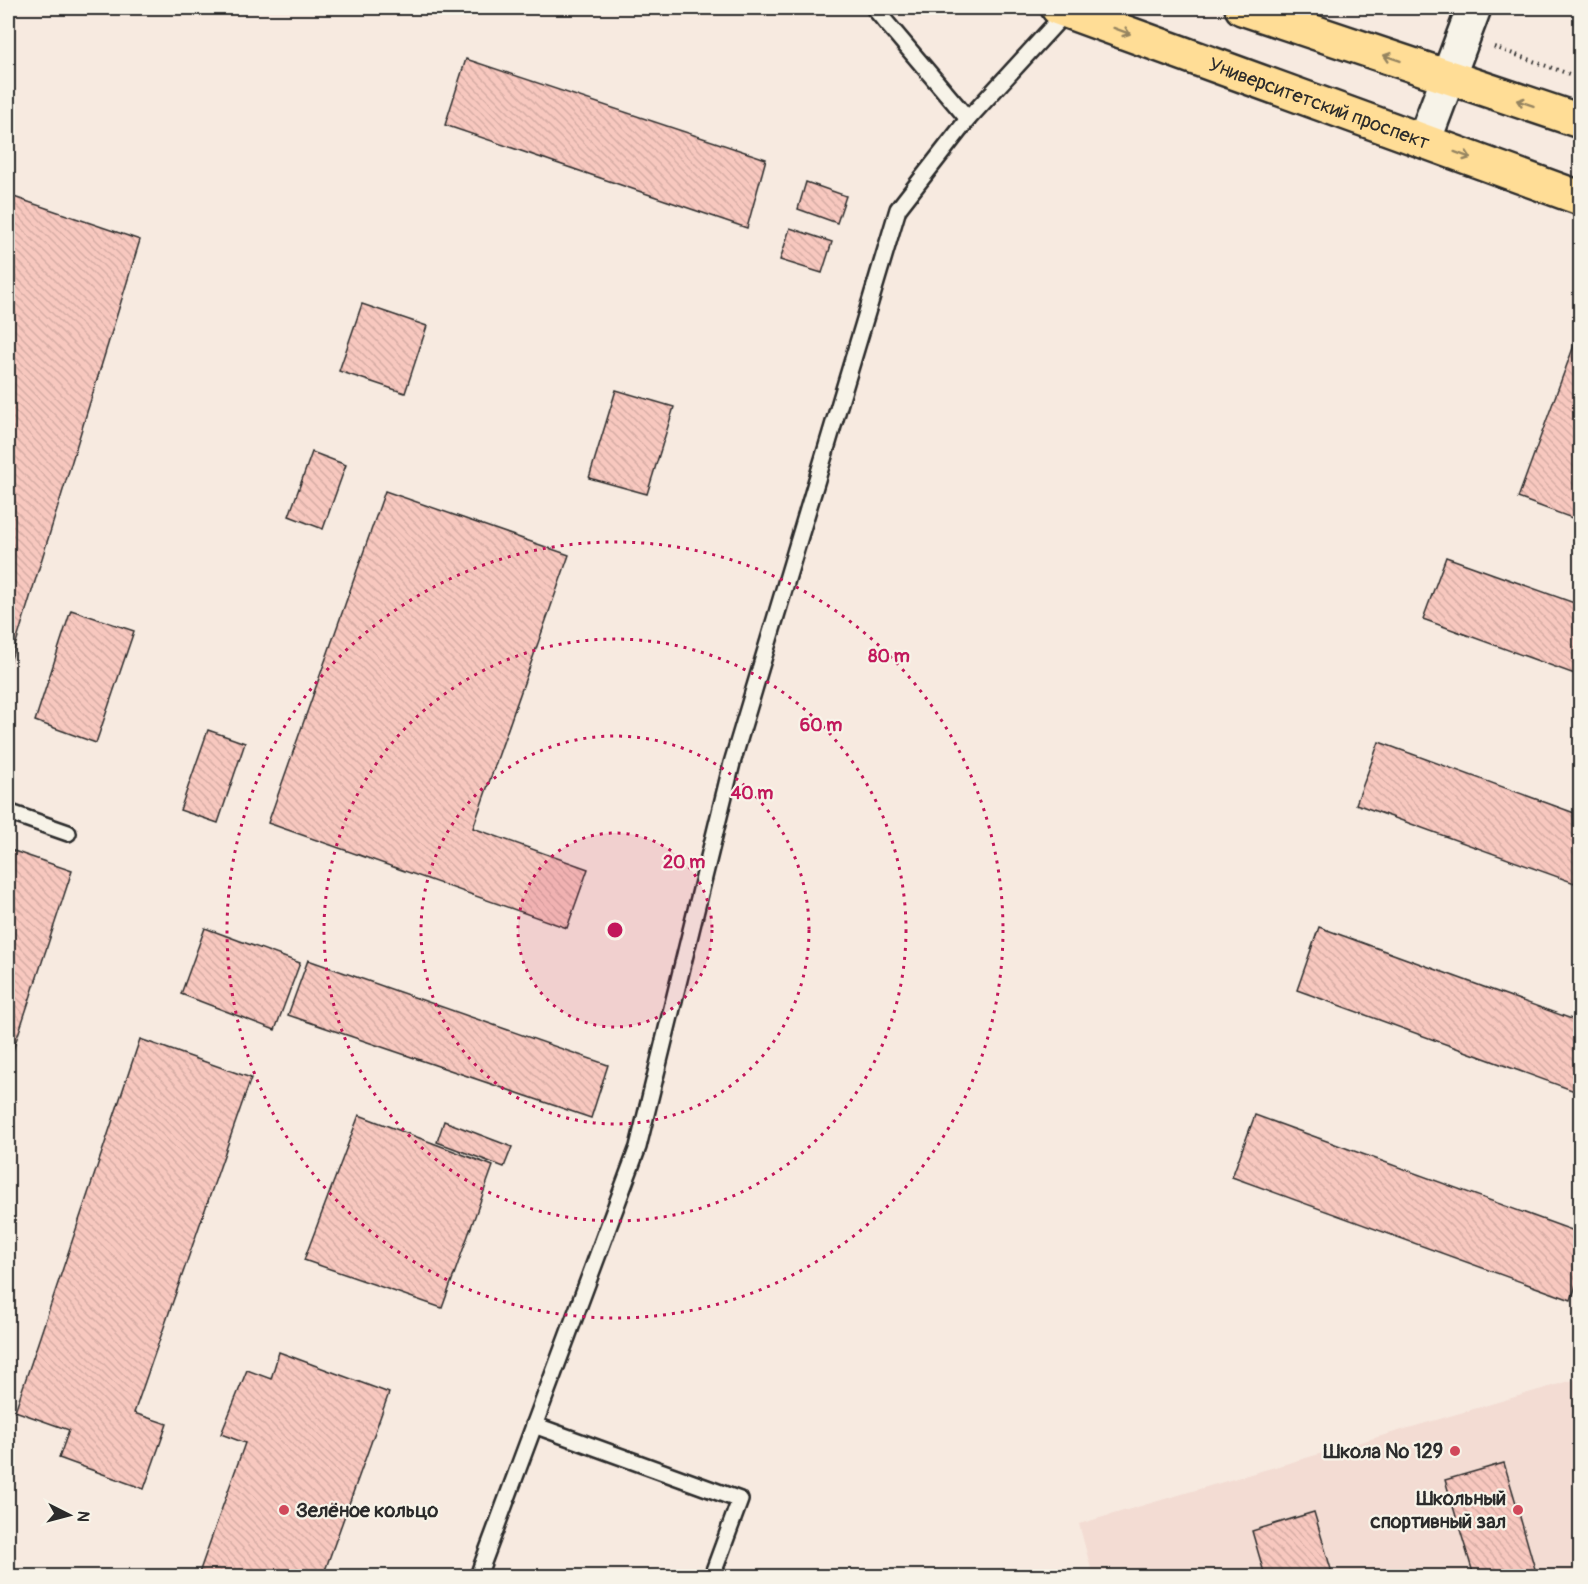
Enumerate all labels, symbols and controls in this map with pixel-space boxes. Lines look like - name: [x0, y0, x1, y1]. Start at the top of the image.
- one-way arrow: [1112, 26, 1131, 37]
- street label: Университетский проспект: [1205, 51, 1433, 155]
- one-way arrow: [1383, 52, 1402, 63]
- one-way arrow: [1516, 96, 1535, 107]
- one-way arrow: [1453, 151, 1472, 162]
- text: 80 m: [868, 645, 910, 668]
- text: 60 m: [800, 714, 842, 737]
- text: 40 m: [731, 782, 773, 805]
- text: 20 m: [663, 851, 705, 874]
- centre of rings: [605, 920, 625, 940]
- place label: Школа № 129: [1323, 1439, 1443, 1464]
- marker: Школа № 129: [1448, 1444, 1462, 1458]
- north arrow: [39, 1485, 99, 1545]
- place label: Школьный спортивный зал: [1369, 1486, 1506, 1534]
- place label: Зелёное кольцо: [296, 1498, 438, 1523]
- marker: Зелёное кольцо: [277, 1503, 291, 1517]
- marker: Школьный спортивный зал: [1511, 1503, 1525, 1517]
- text: N: [72, 1510, 93, 1523]

